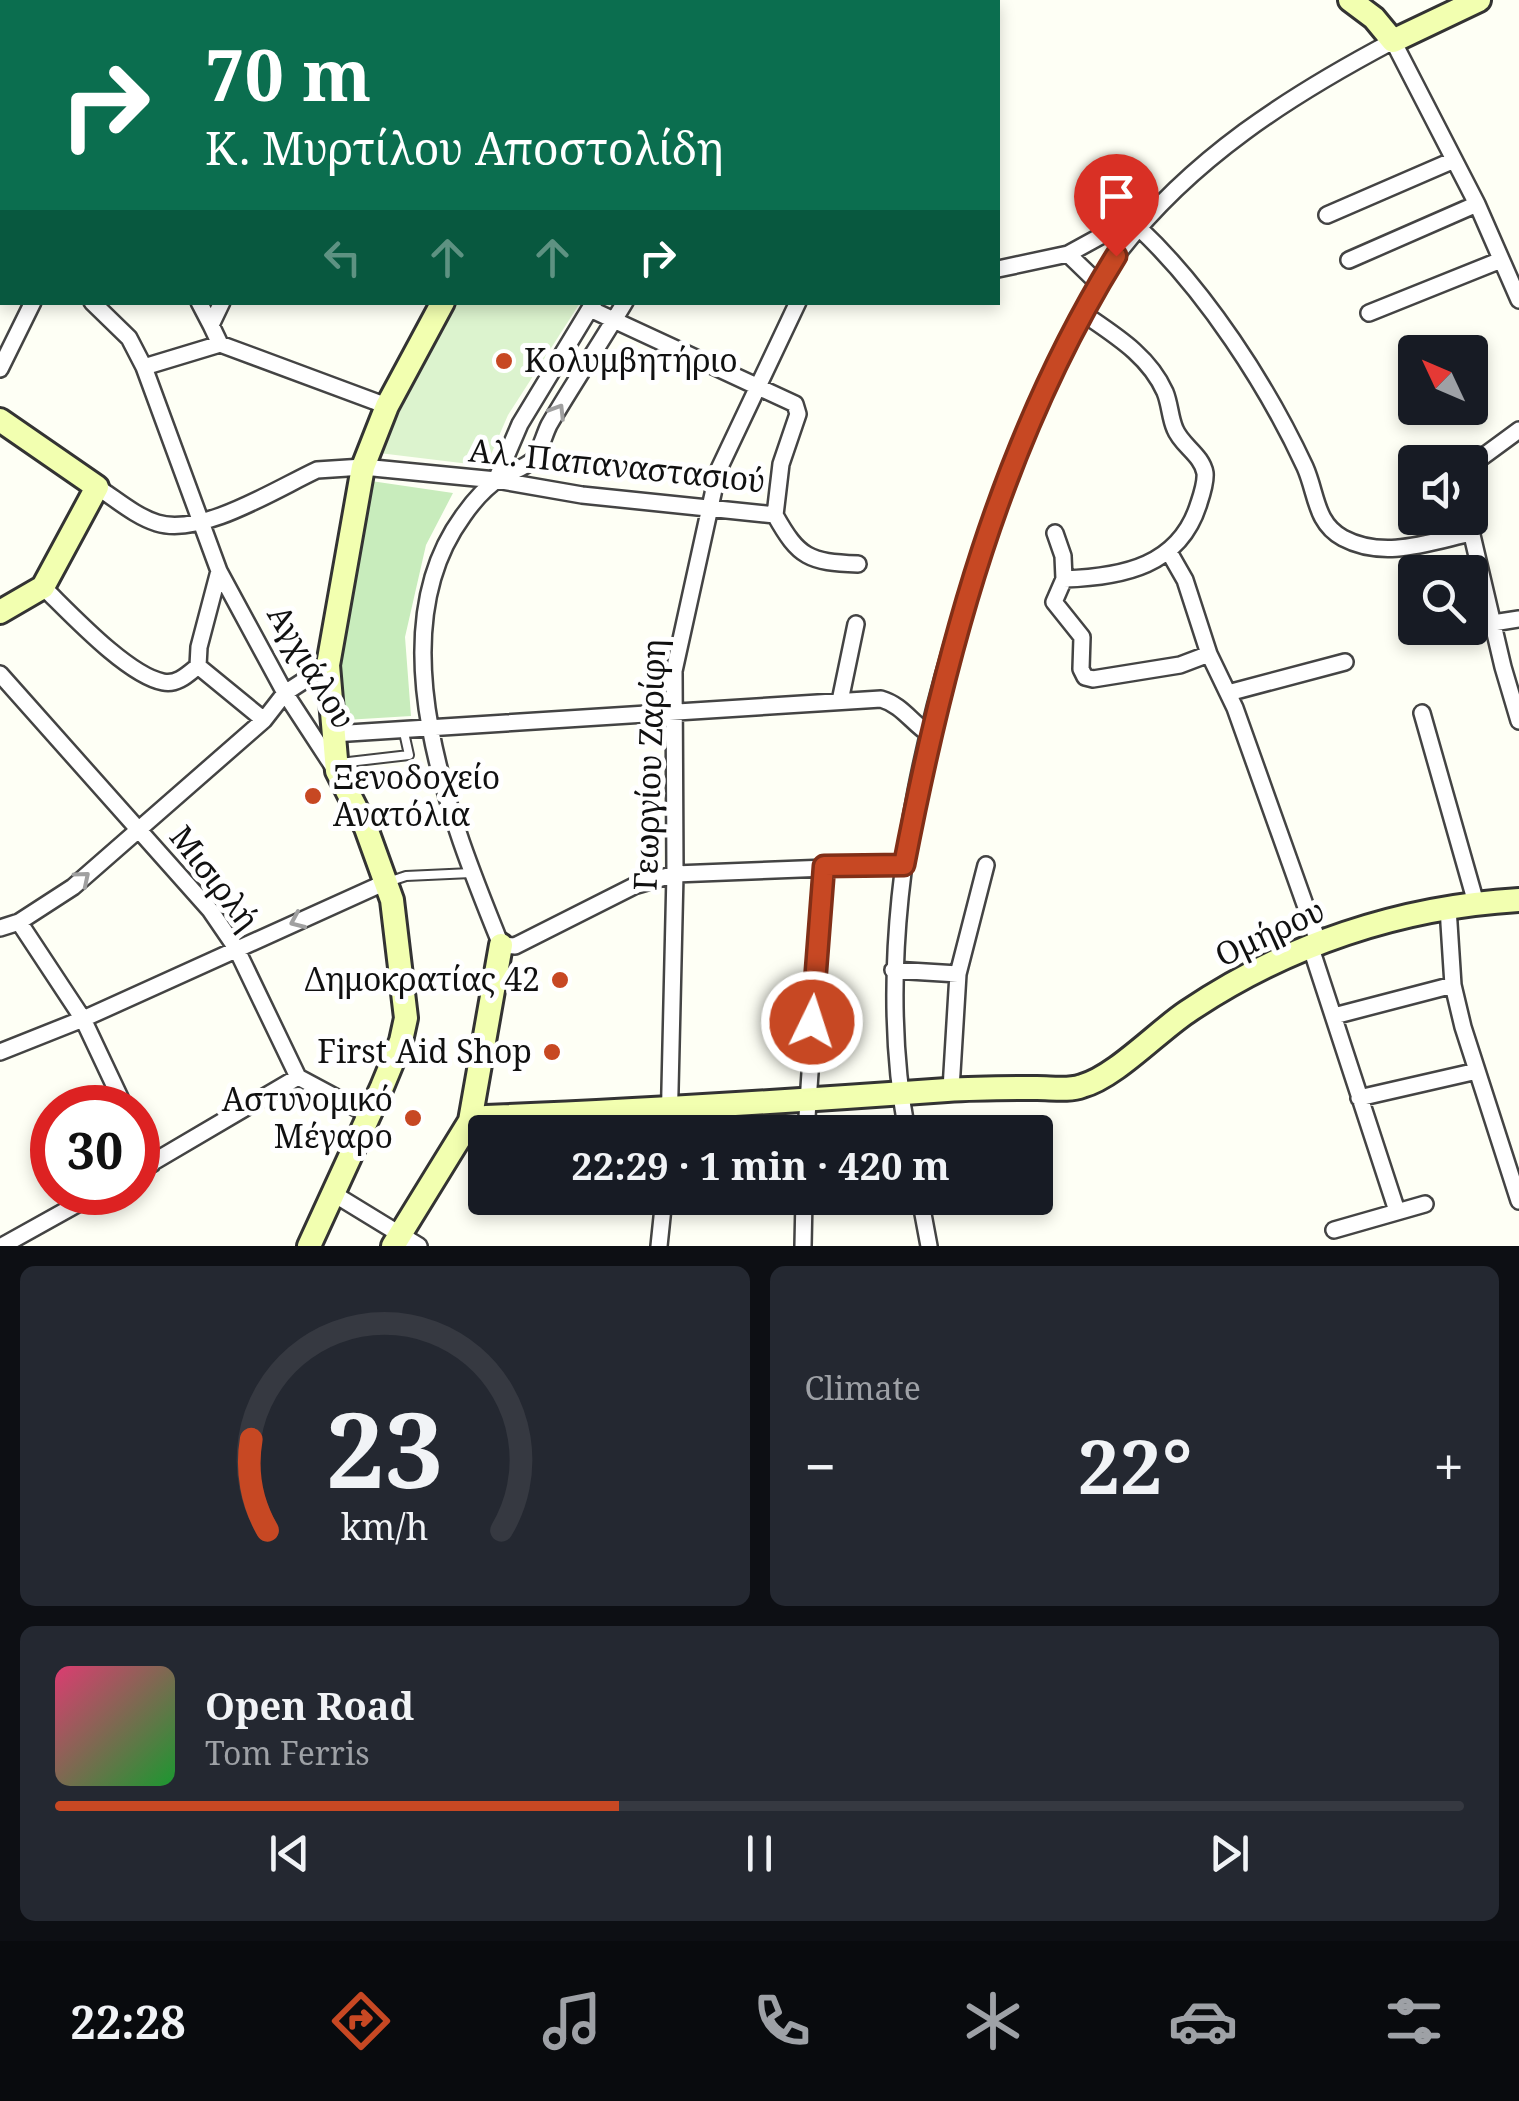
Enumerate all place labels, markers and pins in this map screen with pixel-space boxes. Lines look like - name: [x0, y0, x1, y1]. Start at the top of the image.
- pin: [1074, 154, 1159, 257]
- place label: Κολυμβητήριο: [524, 338, 738, 381]
- marker: Κολυμβητήριο: [493, 350, 515, 372]
- place label: Ξενοδοχείο Ανατόλια: [333, 755, 500, 835]
- marker: Ξενοδοχείο Ανατόλια: [302, 785, 324, 807]
- place label: Δημοκρατίας 42: [305, 957, 540, 1000]
- marker: Δημοκρατίας 42: [549, 969, 571, 991]
- place label: First Aid Shop: [317, 1029, 532, 1072]
- marker: First Aid Shop: [541, 1041, 563, 1063]
- place label: Αστυνομικό Μέγαρο: [222, 1077, 393, 1157]
- marker: Αστυνομικό Μέγαρο: [402, 1107, 424, 1129]

